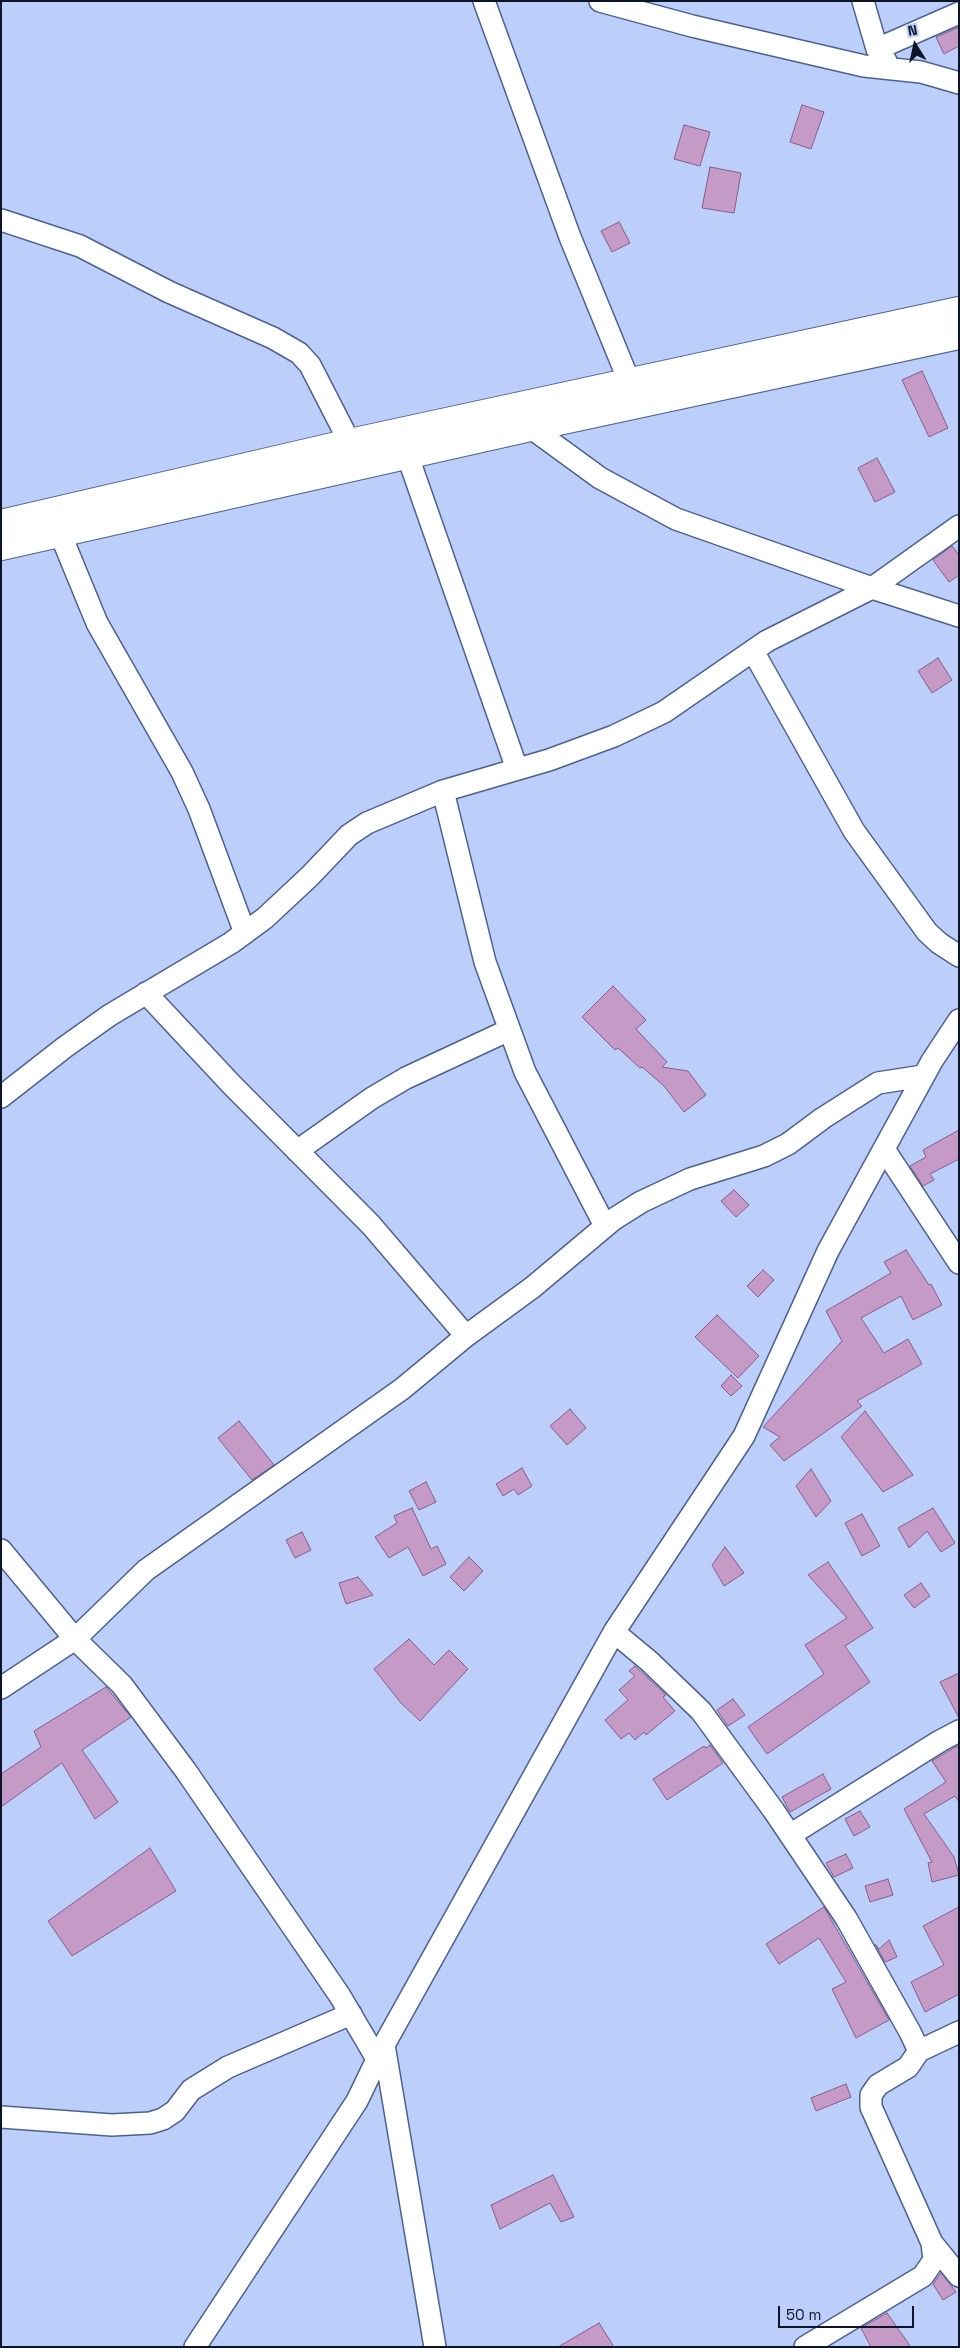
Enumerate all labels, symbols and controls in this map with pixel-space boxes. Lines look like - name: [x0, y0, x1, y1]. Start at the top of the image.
- north arrow: [890, 20, 940, 70]
- text: N: [906, 21, 919, 40]
- scale bar: [780, 2296, 916, 2328]
- text: 50 m: [786, 2305, 821, 2324]

